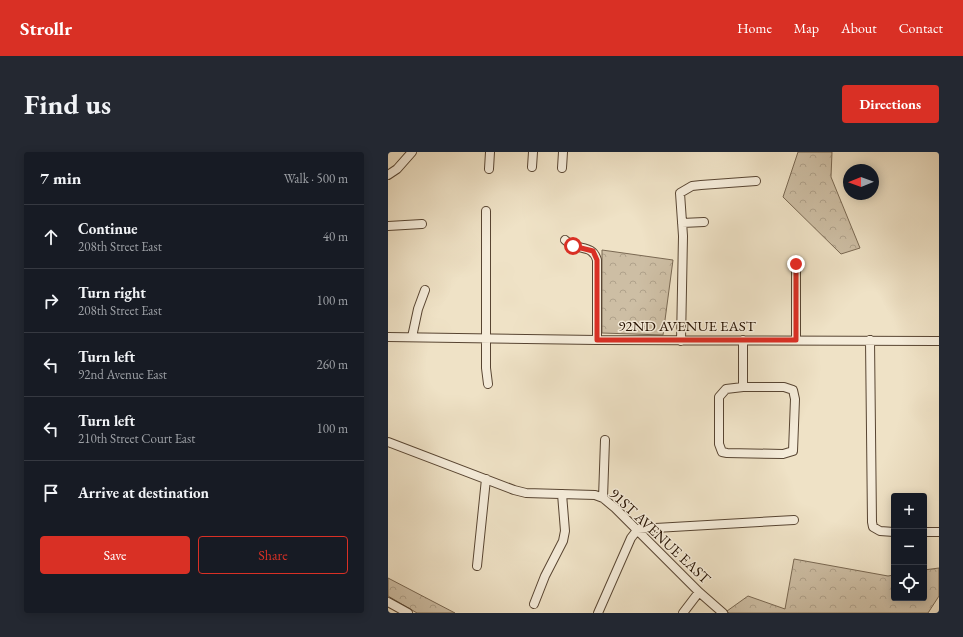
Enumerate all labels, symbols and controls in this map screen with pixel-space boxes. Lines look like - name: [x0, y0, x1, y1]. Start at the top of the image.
- text: Strollr: [20, 16, 72, 41]
- text: Home: [737, 19, 772, 37]
- text: Map: [794, 19, 819, 37]
- text: About: [841, 19, 877, 37]
- text: Contact: [899, 19, 943, 37]
- button: Directions: [842, 85, 939, 123]
- text: Find us: [24, 86, 111, 122]
- north arrow: [843, 164, 879, 200]
- text: 7 min: [40, 167, 81, 189]
- text: Walk · 500 m: [284, 170, 348, 187]
- text: Continue: [78, 219, 138, 238]
- icon: ahead: [40, 226, 62, 248]
- text: 40 m: [323, 228, 348, 245]
- route start: [564, 237, 582, 255]
- text: 208th Street East: [78, 238, 162, 255]
- route end: [787, 255, 805, 273]
- text: Turn right: [78, 283, 146, 302]
- icon: right: [40, 290, 62, 312]
- text: 100 m: [317, 292, 348, 309]
- text: 208th Street East: [78, 302, 162, 319]
- street label: 92ND AVENUE EAST: [618, 316, 757, 335]
- text: Turn left: [78, 347, 135, 366]
- icon: left: [40, 354, 62, 376]
- text: 260 m: [317, 356, 348, 373]
- text: 92nd Avenue East: [78, 366, 167, 383]
- text: Turn left: [78, 411, 135, 430]
- icon: left: [40, 418, 62, 440]
- text: 100 m: [317, 420, 348, 437]
- text: 210th Street Court East: [78, 430, 195, 447]
- icon: arrive: [40, 482, 62, 504]
- text: Arrive at destination: [78, 483, 209, 502]
- street label: 91ST AVENUE EAST: [606, 484, 716, 588]
- map controls: [891, 493, 927, 601]
- button: +: [891, 493, 927, 529]
- button: −: [891, 529, 927, 565]
- button: Save: [40, 536, 190, 574]
- button: Share: [198, 536, 348, 574]
- button: locate: [891, 565, 927, 601]

